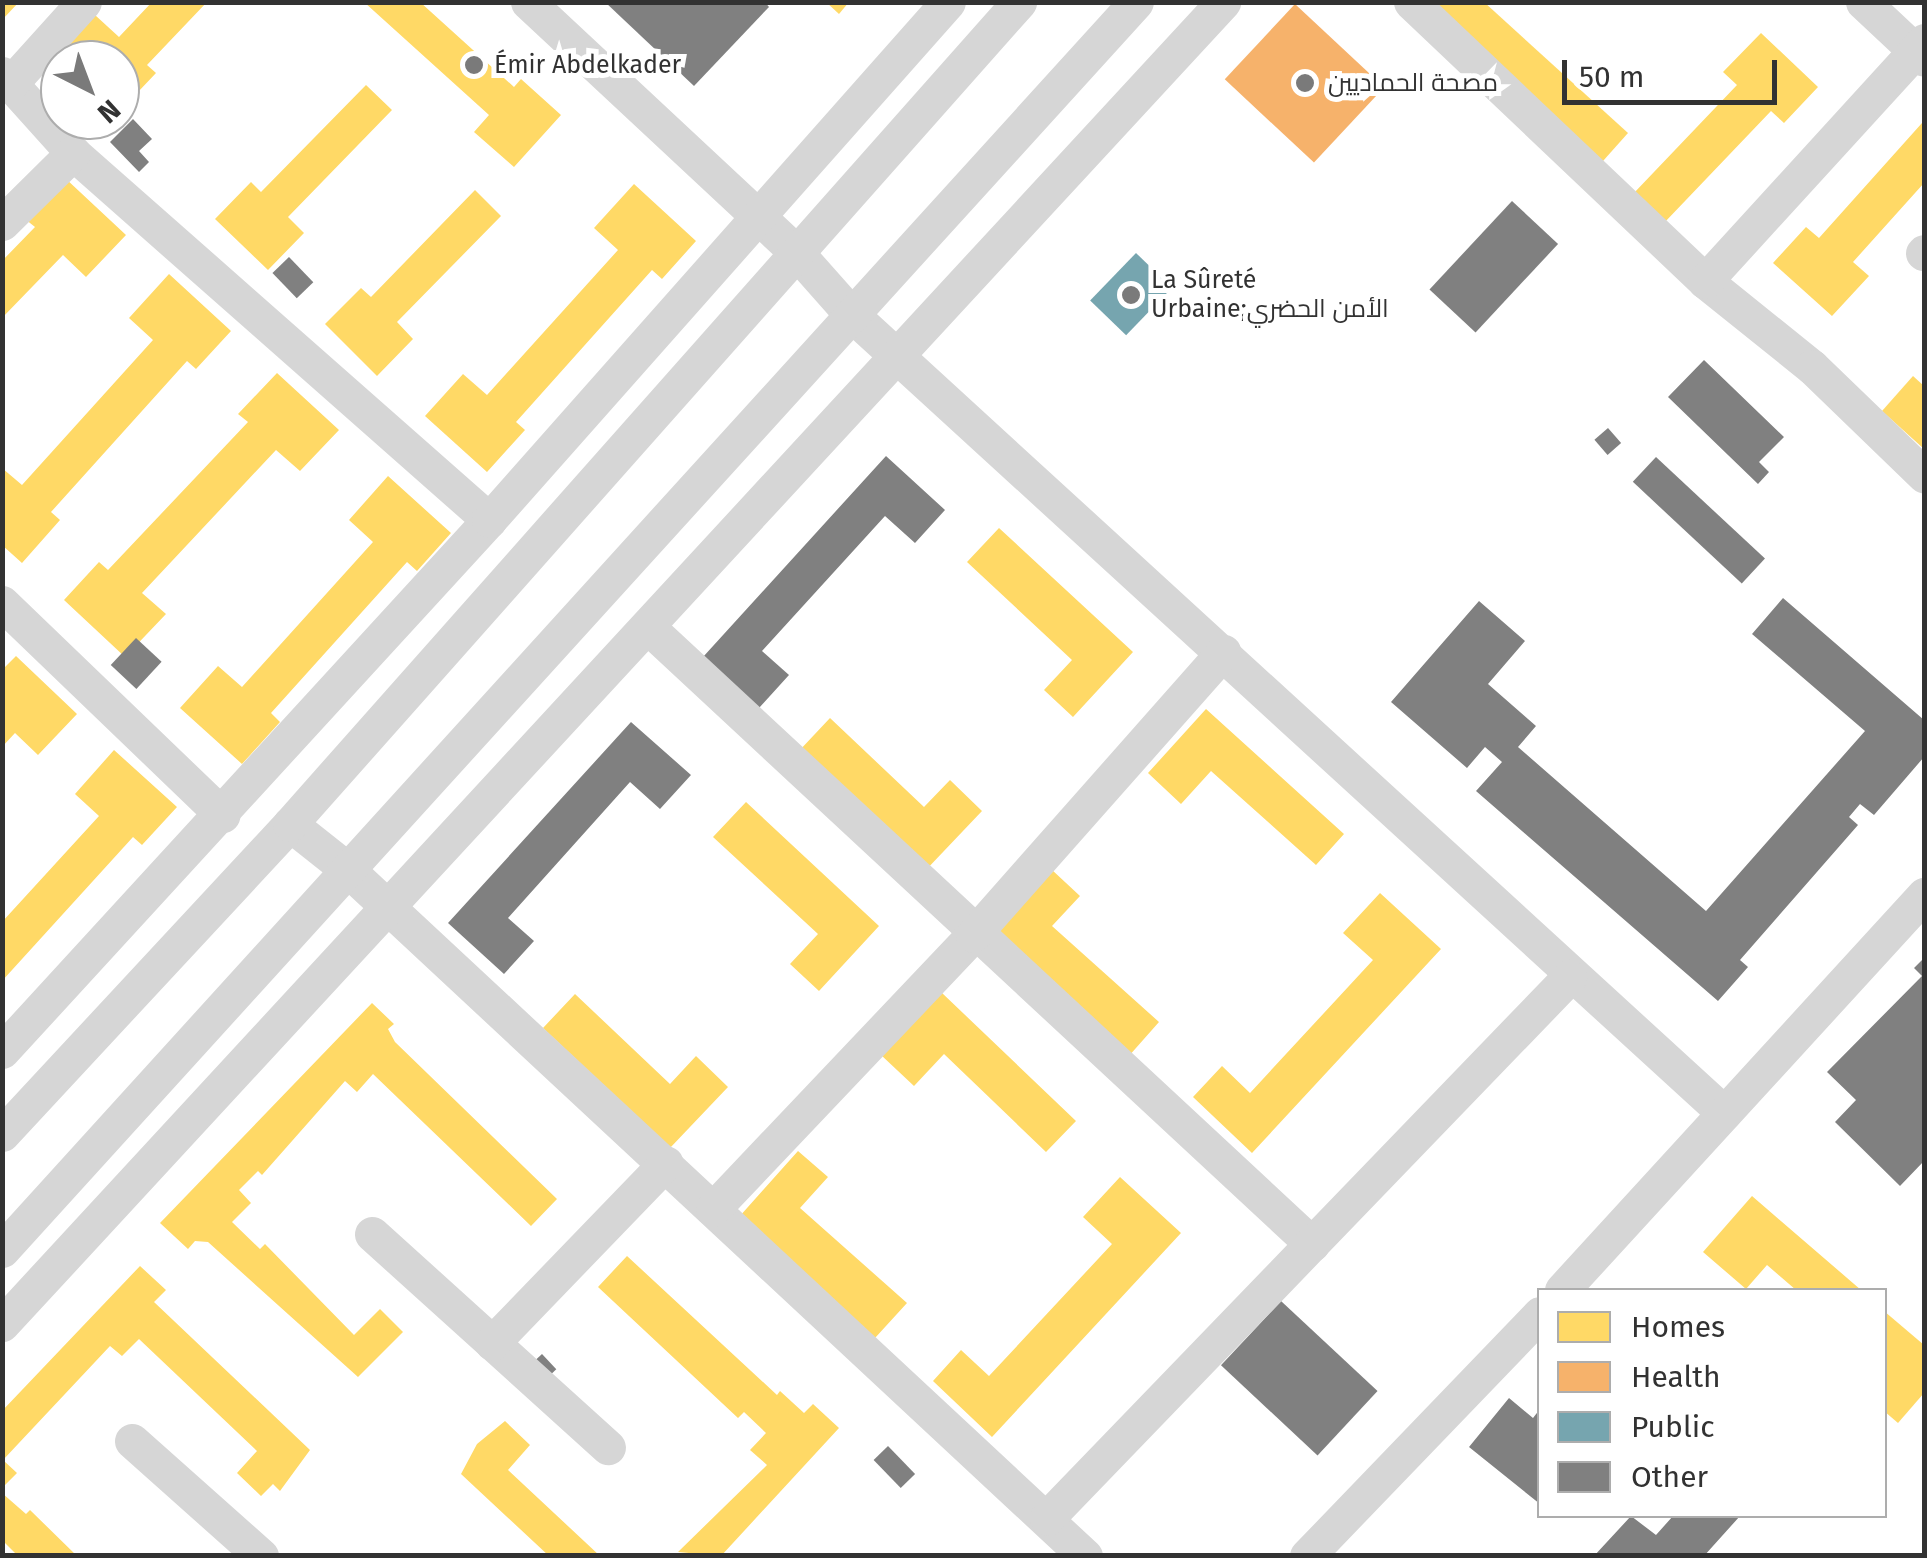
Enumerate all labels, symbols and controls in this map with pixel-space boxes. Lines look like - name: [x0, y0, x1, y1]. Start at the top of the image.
- north arrow: [40, 40, 140, 140]
- scale bar: [1567, 40, 1782, 102]
- place label: Émir Abdelkader: [494, 50, 681, 80]
- marker: Émir Abdelkader: [463, 54, 485, 76]
- text: 50 m: [1579, 59, 1644, 95]
- place label: مصحة الحماديين: [1328, 68, 1498, 98]
- marker: مصحة الحماديين: [1292, 70, 1318, 96]
- text: N: [91, 93, 127, 130]
- place label: La Sûreté Urbaine;الأمن الحضري: [1151, 266, 1389, 325]
- marker: La Sûreté Urbaine;الأمن الحضري: [1120, 284, 1142, 306]
- legend: [1537, 1288, 1887, 1518]
- text: Homes: [1631, 1309, 1725, 1345]
- text: Health: [1631, 1359, 1721, 1395]
- text: Public: [1631, 1409, 1715, 1445]
- text: Other: [1631, 1459, 1708, 1495]

